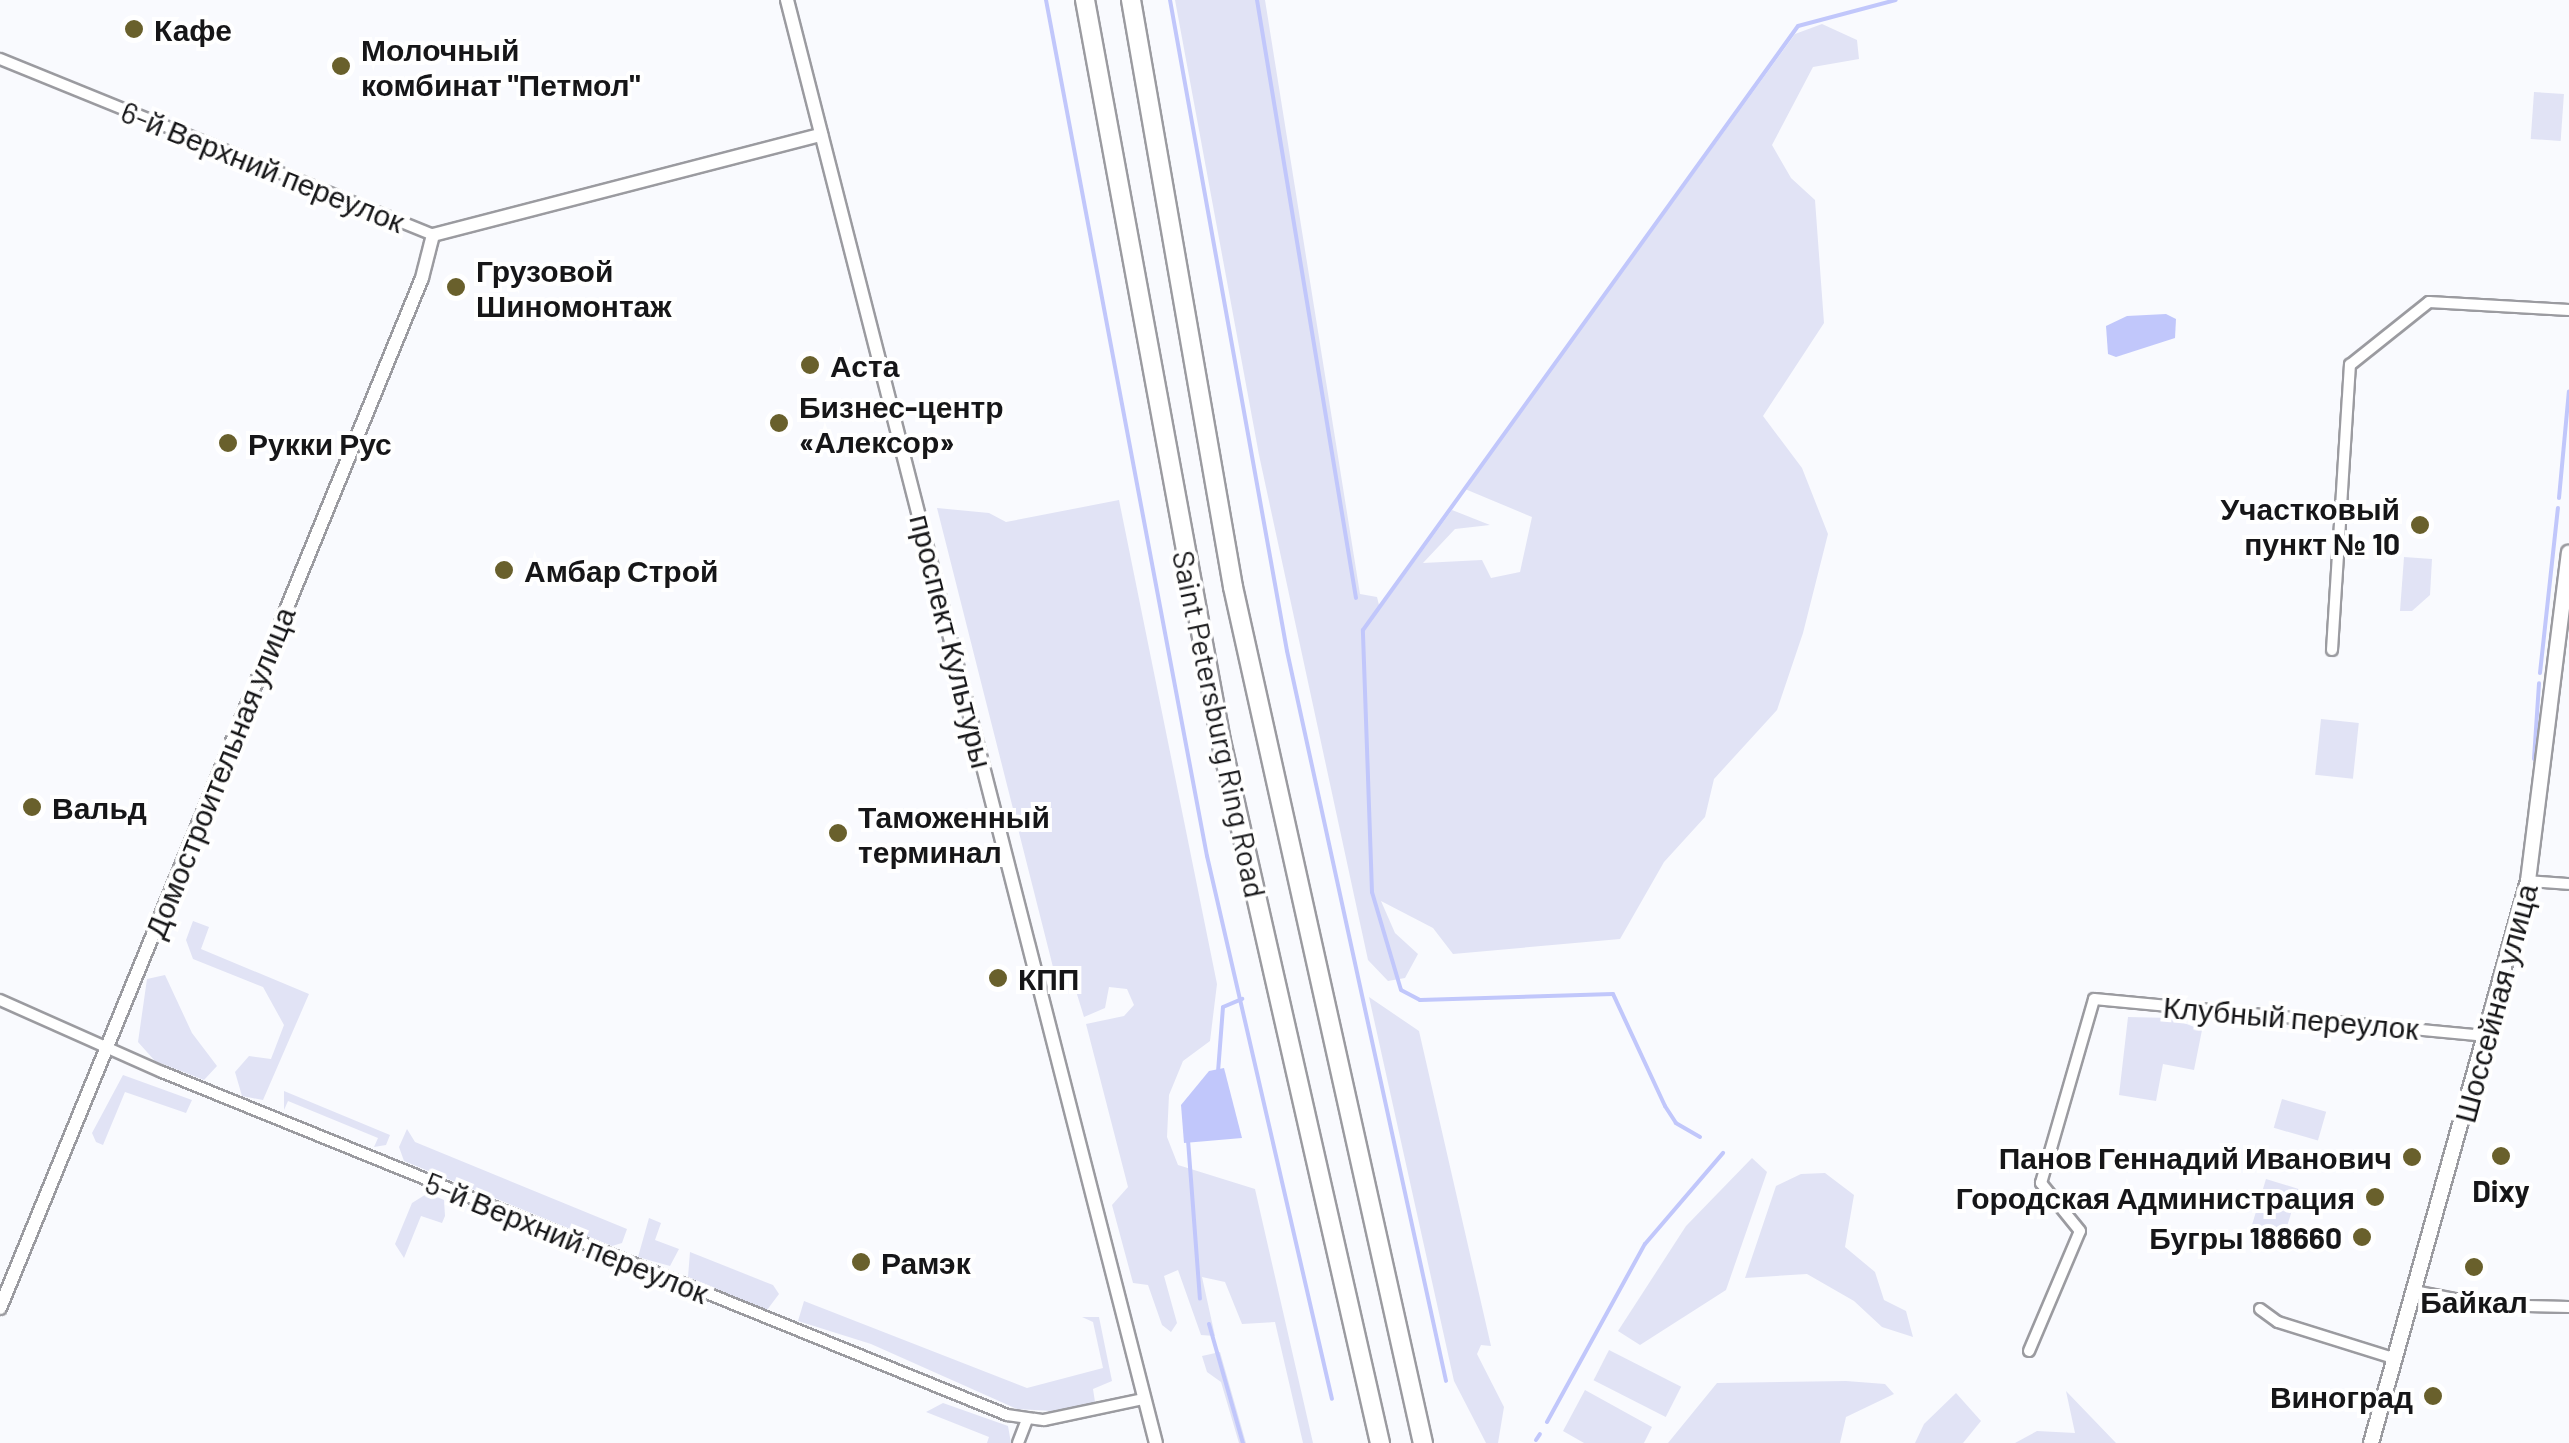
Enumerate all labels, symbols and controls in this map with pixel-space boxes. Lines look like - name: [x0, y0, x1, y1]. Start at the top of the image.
- place label: Кафе: [154, 11, 232, 47]
- marker: Кафе: [123, 18, 145, 40]
- place label: Молочный комбинат "Петмол": [361, 31, 640, 102]
- marker: Молочный комбинат "Петмол": [330, 55, 352, 77]
- street label: 6-й Верхний переулок: [116, 93, 410, 239]
- place label: Грузовой Шиномонтаж: [476, 252, 672, 322]
- marker: Грузовой Шиномонтаж: [445, 276, 467, 298]
- place label: Аста: [830, 347, 899, 383]
- marker: Аста: [799, 354, 821, 376]
- place label: Бизнес-центр «Алексор»: [799, 388, 1004, 458]
- marker: Бизнес-центр «Алексор»: [768, 412, 790, 434]
- place label: Рукки Рус: [248, 425, 392, 461]
- marker: Рукки Рус: [217, 432, 239, 454]
- place label: Участковый пункт № 10: [2220, 490, 2400, 560]
- street label: проспект Культуры: [903, 510, 1001, 772]
- marker: Участковый пункт № 10: [2409, 514, 2431, 536]
- street label: Saint Petersburg Ring Road: [1166, 547, 1274, 901]
- place label: Амбар Строй: [524, 552, 718, 588]
- marker: Амбар Строй: [493, 559, 515, 581]
- street label: Домостроительная улица: [136, 601, 302, 943]
- place label: Вальд: [52, 789, 147, 825]
- marker: Вальд: [21, 796, 43, 818]
- place label: Таможенный терминал: [858, 798, 1050, 868]
- marker: Таможенный терминал: [827, 822, 849, 844]
- street label: Шоссейная улица: [2446, 880, 2544, 1126]
- place label: КПП: [1018, 960, 1079, 996]
- marker: КПП: [987, 967, 1009, 989]
- street label: Клубный переулок: [2162, 988, 2420, 1046]
- place label: Панов Геннадий Иванович: [1999, 1139, 2392, 1175]
- marker: Dixy: [2490, 1145, 2512, 1167]
- marker: Панов Геннадий Иванович: [2401, 1146, 2423, 1168]
- street label: 5-й Верхний переулок: [420, 1164, 714, 1310]
- place label: Dixy: [2472, 1172, 2530, 1208]
- place label: Городская Администрация: [1956, 1179, 2355, 1215]
- marker: Городская Администрация: [2364, 1186, 2386, 1208]
- place label: Бугры 188660: [2149, 1219, 2342, 1255]
- marker: Бугры 188660: [2351, 1226, 2373, 1248]
- place label: Рамэк: [881, 1244, 971, 1280]
- marker: Рамэк: [850, 1251, 872, 1273]
- marker: Байкал: [2463, 1256, 2485, 1278]
- place label: Байкал: [2420, 1283, 2528, 1319]
- place label: Виноград: [2270, 1378, 2413, 1414]
- marker: Виноград: [2422, 1385, 2444, 1407]

